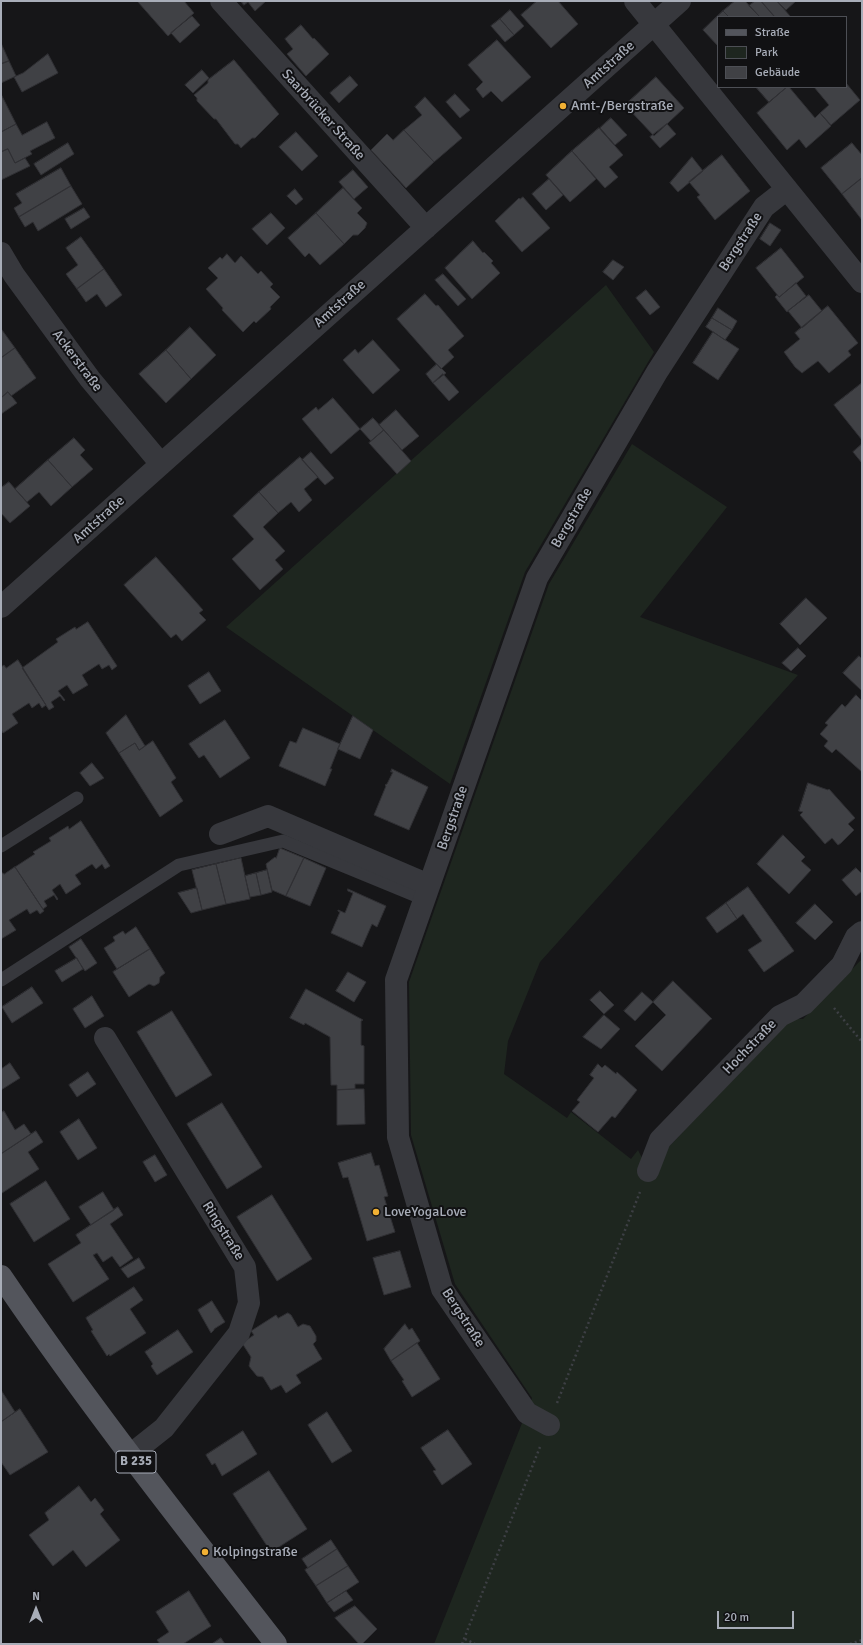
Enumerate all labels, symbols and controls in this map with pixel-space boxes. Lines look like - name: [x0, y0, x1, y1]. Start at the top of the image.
- legend: [717, 16, 847, 88]
- text: Straße: [755, 25, 790, 40]
- street label: Amtstraße: [580, 37, 638, 93]
- text: Park: [755, 45, 778, 60]
- text: Gebäude: [755, 65, 800, 80]
- street label: Saarbrücker Straße: [278, 66, 368, 164]
- place label: Amt-/Bergstraße: [571, 98, 673, 114]
- marker: Amt-/Bergstraße: [558, 101, 568, 111]
- street label: Bergstraße: [716, 209, 766, 275]
- street label: Amtstraße: [311, 276, 369, 332]
- street label: Ackerstraße: [48, 327, 106, 395]
- street label: Bergstraße: [548, 485, 596, 551]
- street label: Amtstraße: [70, 492, 128, 548]
- street label: Bergstraße: [434, 784, 472, 852]
- street label: Hochstraße: [720, 1016, 780, 1078]
- street label: Ringstraße: [198, 1198, 248, 1264]
- place label: LoveYogaLove: [384, 1204, 467, 1220]
- marker: LoveYogaLove: [371, 1207, 381, 1217]
- street label: Bergstraße: [438, 1285, 488, 1351]
- road number: B 235: [116, 1451, 156, 1473]
- place label: Kolpingstraße: [213, 1544, 298, 1560]
- marker: Kolpingstraße: [200, 1547, 210, 1557]
- north arrow: [16, 1589, 56, 1629]
- text: N: [32, 1590, 40, 1603]
- scale bar: [719, 1603, 796, 1629]
- text: 20 m: [724, 1610, 749, 1625]

